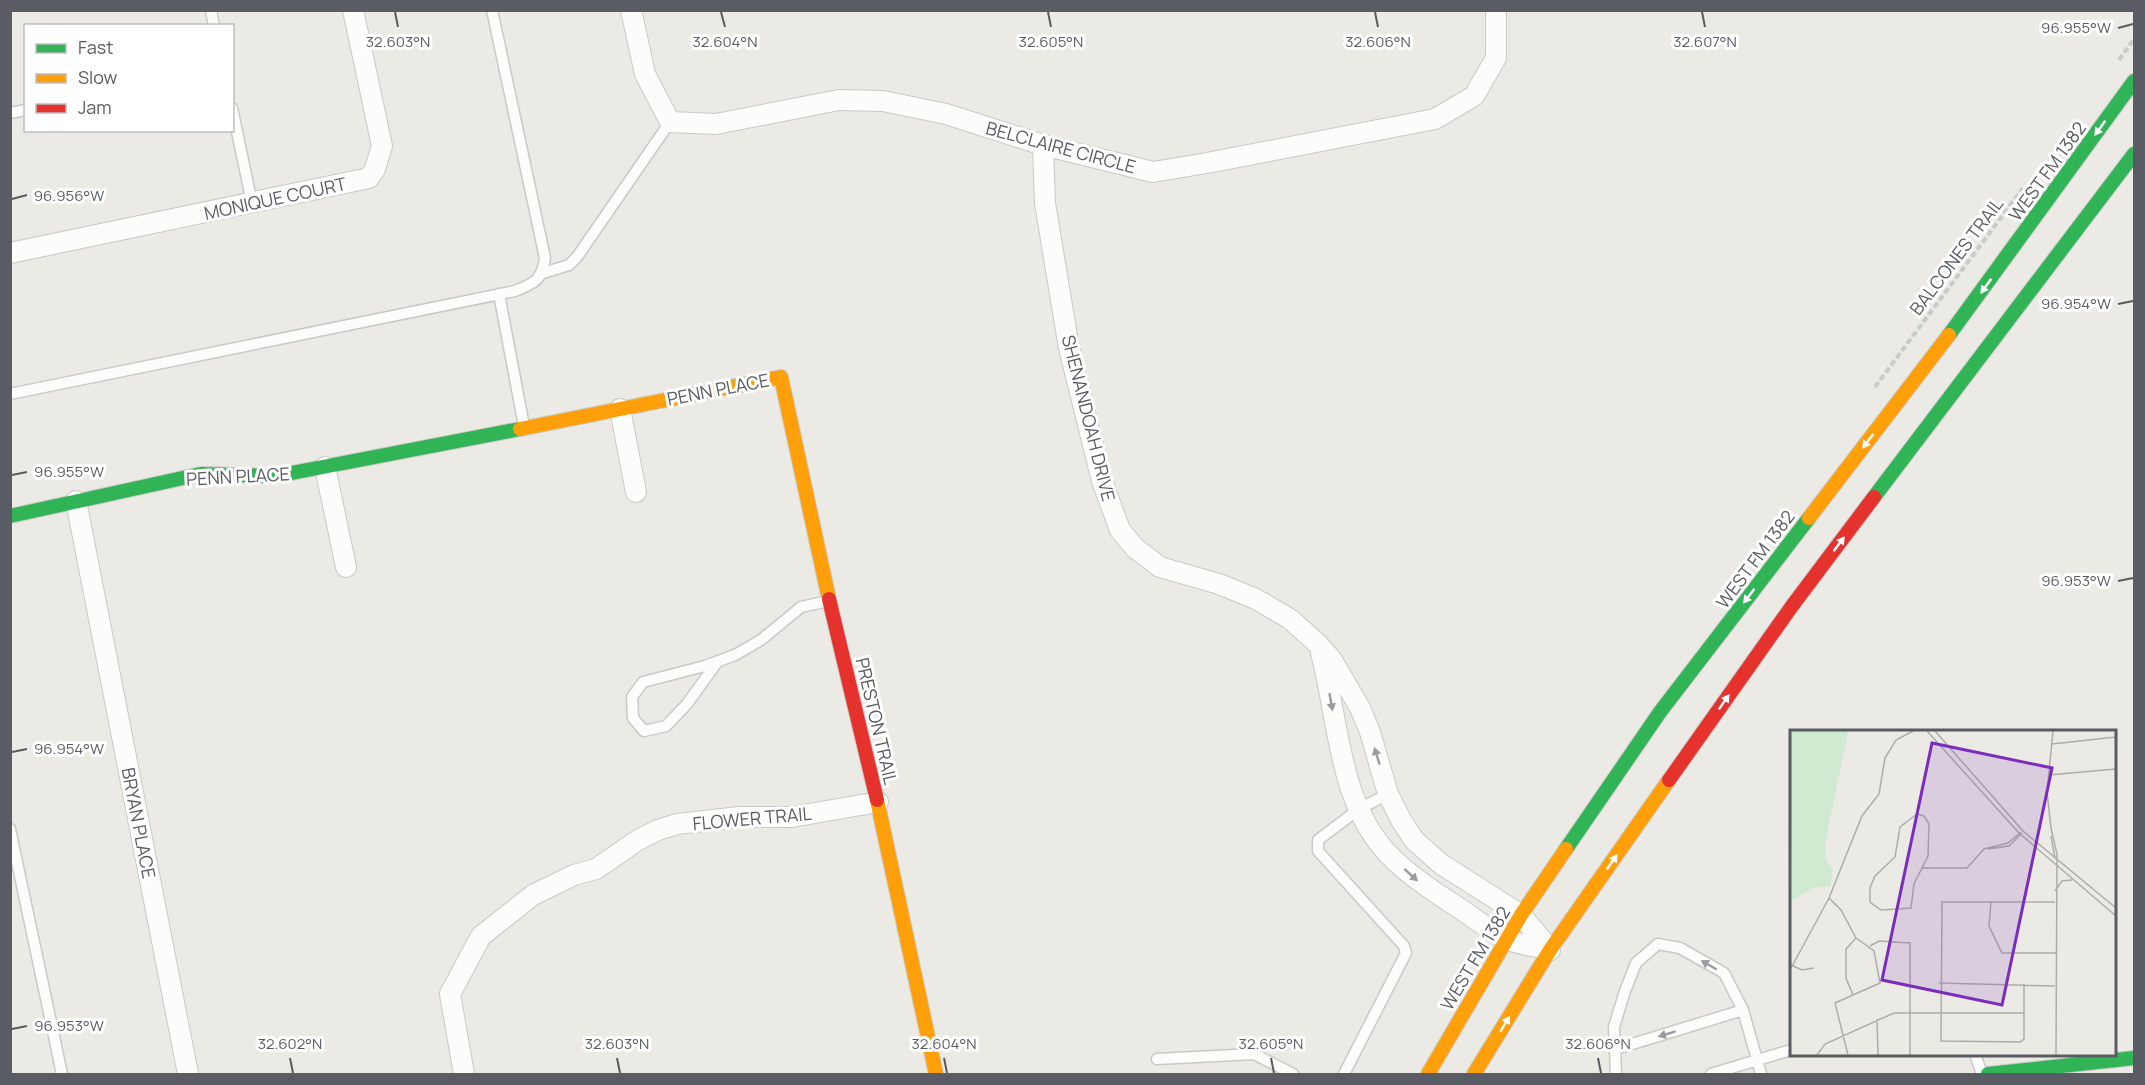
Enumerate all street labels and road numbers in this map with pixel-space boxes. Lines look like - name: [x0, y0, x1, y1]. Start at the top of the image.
- street label: BELCLAIRE CIRCLE: [984, 115, 1138, 179]
- street label: WEST FM 1382: [2003, 117, 2091, 225]
- street label: MONIQUE COURT: [202, 171, 349, 225]
- street label: BALCONES TRAIL: [1904, 192, 2008, 320]
- street label: SHENANDOAH DRIVE: [1057, 332, 1121, 504]
- street label: PENN PLACE: [665, 367, 771, 411]
- street label: PENN PLACE: [186, 461, 290, 491]
- street label: WEST FM 1382: [1710, 505, 1800, 613]
- street label: PRESTON TRAIL: [851, 655, 903, 787]
- street label: BRYAN PLACE: [116, 765, 162, 881]
- street label: FLOWER TRAIL: [692, 801, 812, 835]
- street label: WEST FM 1382: [1435, 902, 1515, 1014]

